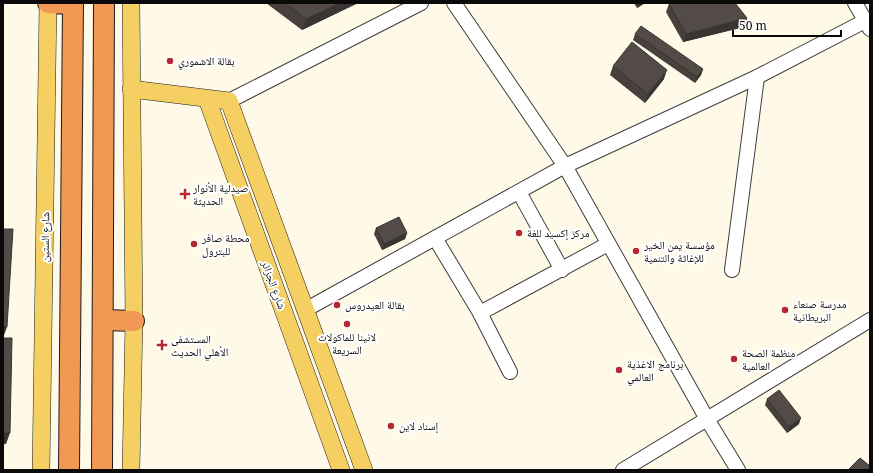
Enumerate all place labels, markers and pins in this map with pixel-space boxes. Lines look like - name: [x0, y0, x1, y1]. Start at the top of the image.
- place label: بقالة الاشموري: [178, 53, 235, 70]
- marker: بقالة الاشموري: [165, 56, 175, 66]
- place label: صيدلية الأنوار الحديثة: [192, 180, 248, 208]
- marker: صيدلية الأنوار الحديثة: [180, 189, 190, 199]
- place label: مركز إكسيد للغة: [527, 225, 589, 241]
- marker: مركز إكسيد للغة: [514, 228, 524, 238]
- place label: محطة صافر للبترول: [201, 230, 250, 258]
- place label: مؤسسة يمن الخير للإغاثة والتنمية: [643, 237, 715, 265]
- marker: محطة صافر للبترول: [189, 239, 199, 249]
- marker: مؤسسة يمن الخير للإغاثة والتنمية: [631, 246, 641, 256]
- place label: مدرسة صنعاء البريطانية: [793, 296, 847, 324]
- place label: بقالة العيدروس: [345, 297, 404, 312]
- marker: بقالة العيدروس: [332, 300, 342, 310]
- marker: مدرسة صنعاء البريطانية: [780, 305, 790, 315]
- marker: لانينا للماكولات السريعة: [342, 319, 352, 329]
- place label: لانينا للماكولات السريعة: [318, 329, 376, 357]
- place label: المستشفى الأهلي الحديث: [171, 331, 228, 361]
- marker: المستشفى الأهلي الحديث: [156, 339, 168, 351]
- place label: منظمة الصحة العالمية: [742, 345, 795, 373]
- marker: منظمة الصحة العالمية: [729, 354, 739, 364]
- place label: برنامج الاغذية العالمي: [627, 356, 683, 386]
- marker: برنامج الاغذية العالمي: [614, 365, 624, 375]
- place label: إسناد لاين: [399, 418, 438, 434]
- marker: إسناد لاين: [386, 421, 396, 431]

